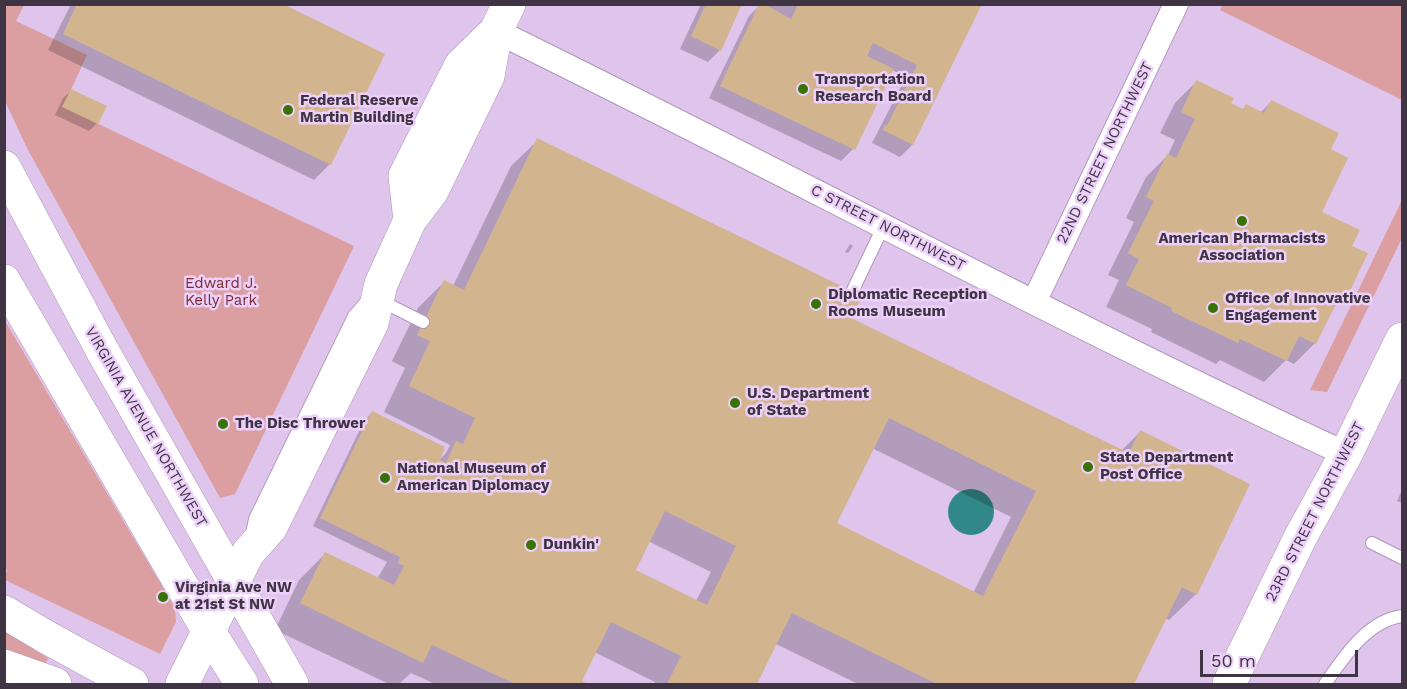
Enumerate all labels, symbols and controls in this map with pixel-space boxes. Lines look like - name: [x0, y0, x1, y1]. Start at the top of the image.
- street label: 22ND STREET NORTHWEST: [1053, 59, 1157, 247]
- place label: Transportation Research Board: [815, 71, 931, 106]
- marker: Transportation Research Board: [796, 82, 810, 96]
- place label: Federal Reserve Martin Building: [300, 92, 418, 127]
- marker: Federal Reserve Martin Building: [281, 103, 295, 117]
- street label: C STREET NORTHWEST: [808, 181, 968, 275]
- marker: American Pharmacists Association: [1235, 214, 1249, 228]
- place label: American Pharmacists Association: [1158, 230, 1326, 265]
- park label: Edward J. Kelly Park: [185, 275, 257, 310]
- place label: Diplomatic Reception Rooms Museum: [828, 286, 987, 321]
- place label: Office of Innovative Engagement: [1225, 290, 1370, 325]
- marker: Diplomatic Reception Rooms Museum: [809, 297, 823, 311]
- marker: Office of Innovative Engagement: [1206, 301, 1220, 315]
- street label: VIRGINIA AVENUE NORTHWEST: [81, 324, 211, 530]
- place label: U.S. Department of State: [747, 385, 869, 420]
- marker: U.S. Department of State: [728, 396, 742, 410]
- place label: The Disc Thrower: [235, 415, 365, 433]
- marker: The Disc Thrower: [216, 417, 230, 431]
- street label: 23RD STREET NORTHWEST: [1262, 419, 1368, 605]
- place label: State Department Post Office: [1100, 449, 1233, 484]
- place label: National Museum of American Diplomacy: [397, 460, 550, 495]
- marker: State Department Post Office: [1081, 460, 1095, 474]
- marker: National Museum of American Diplomacy: [378, 471, 392, 485]
- place label: Dunkin': [543, 536, 599, 554]
- marker: Dunkin': [524, 538, 538, 552]
- place label: Virginia Ave NW at 21st St NW: [175, 579, 292, 614]
- marker: Virginia Ave NW at 21st St NW: [156, 590, 170, 604]
- scale bar: [1203, 638, 1360, 676]
- text: 50 m: [1211, 650, 1256, 671]

